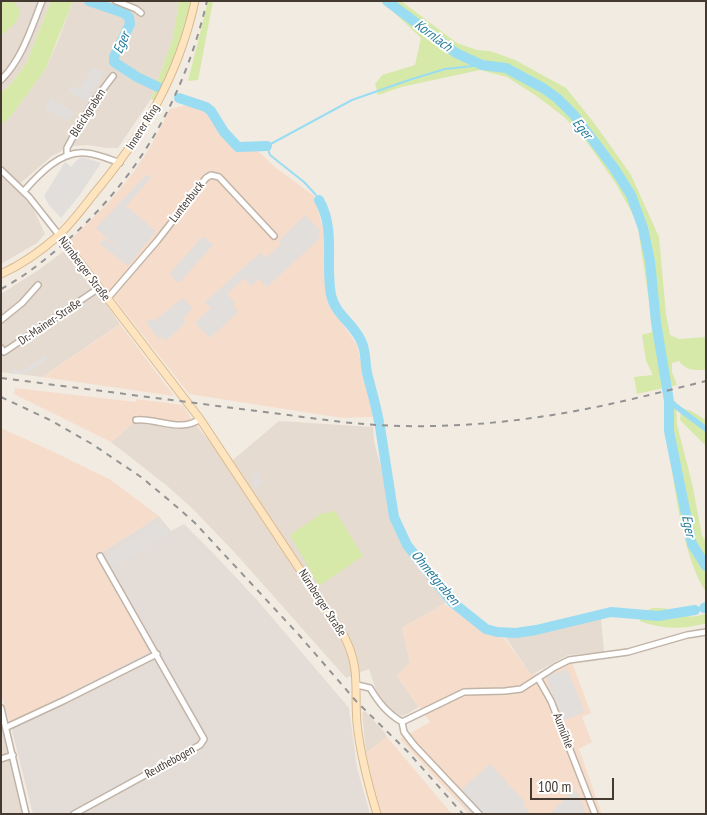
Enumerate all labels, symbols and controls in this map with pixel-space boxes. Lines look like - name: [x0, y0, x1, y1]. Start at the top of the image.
- water label: Kornlach: [411, 17, 455, 55]
- water label: Eger: [110, 30, 134, 56]
- street label: Bleichgraben: [67, 86, 109, 140]
- street label: Innerer Ring: [123, 101, 163, 153]
- water label: Eger: [569, 115, 595, 143]
- street label: Luntenbuck: [167, 179, 207, 225]
- street label: Nürnberger Straße: [55, 234, 113, 304]
- street label: Dr.-Mainer-Straße: [16, 296, 84, 348]
- water label: Eger: [678, 514, 698, 538]
- water label: Ohmetgraben: [407, 547, 463, 609]
- street label: Nürnberger Straße: [295, 567, 349, 639]
- street label: Aumühle: [550, 711, 576, 751]
- street label: Reuthebogen: [143, 742, 197, 782]
- scale bar: [532, 768, 616, 800]
- text: 100 m: [538, 777, 571, 796]

